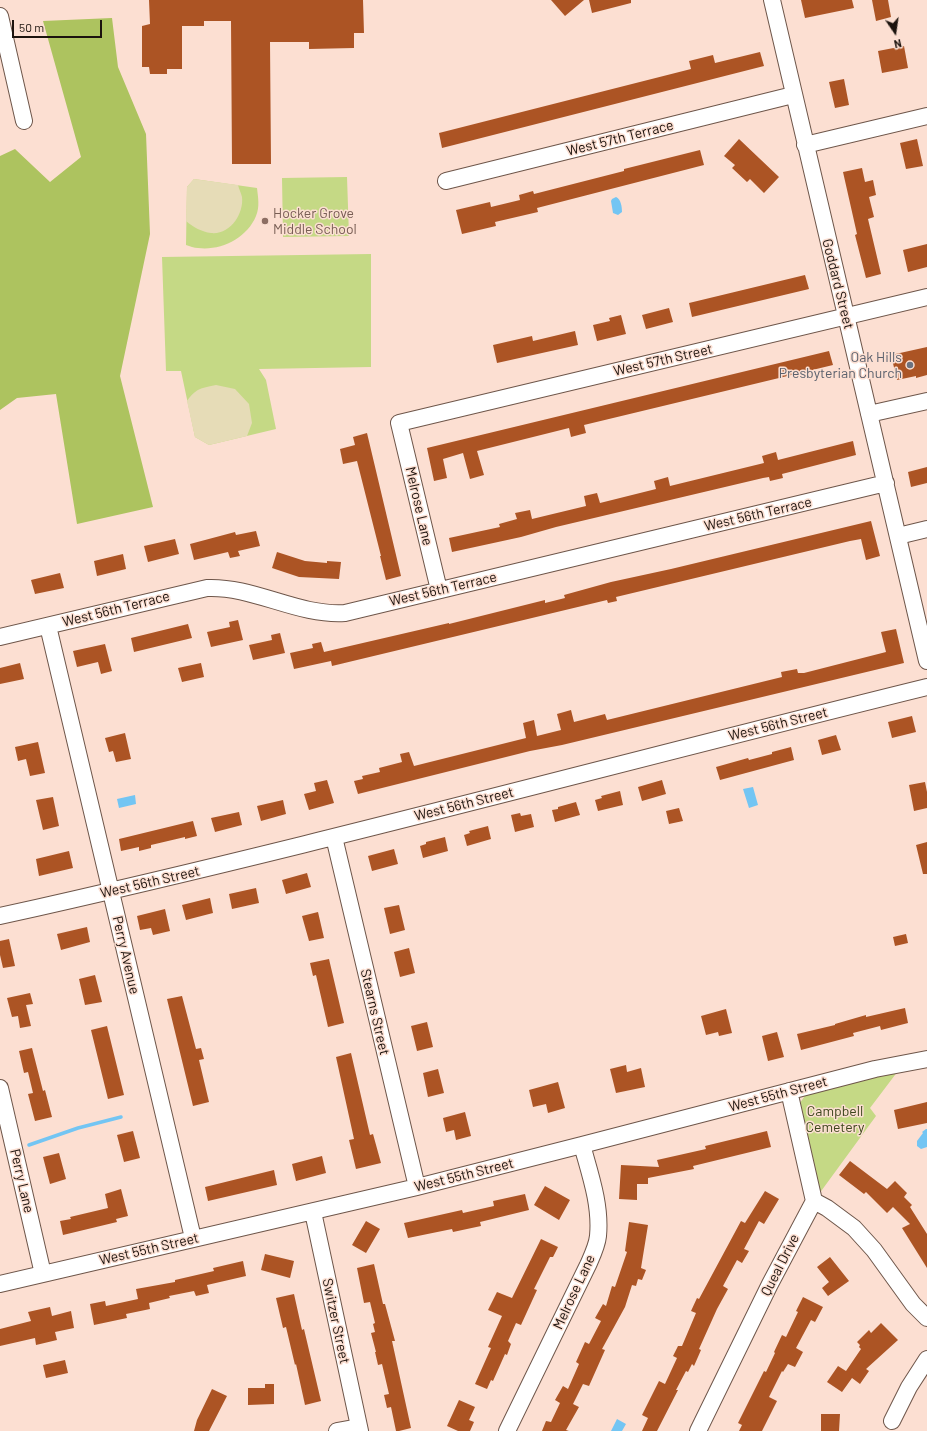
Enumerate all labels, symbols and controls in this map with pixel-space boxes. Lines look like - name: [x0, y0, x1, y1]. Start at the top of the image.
- scale bar: [14, 12, 104, 38]
- north arrow: [875, 12, 915, 52]
- text: 50 m: [19, 20, 44, 34]
- text: N: [893, 37, 903, 51]
- street label: West 57th Terrace: [565, 117, 675, 159]
- place label: Hocker Grove Middle School: [273, 205, 357, 238]
- marker: Hocker Grove Middle School: [260, 216, 270, 226]
- street label: Goddard Street: [819, 237, 857, 331]
- street label: West 57th Street: [612, 340, 714, 380]
- place label: Oak Hills Presbyterian Church: [779, 349, 902, 382]
- marker: Oak Hills Presbyterian Church: [905, 360, 915, 370]
- street label: Melrose Lane: [402, 465, 436, 547]
- street label: West 56th Terrace: [703, 493, 813, 535]
- street label: West 56th Terrace: [388, 568, 498, 610]
- street label: West 56th Terrace: [61, 588, 171, 630]
- street label: West 56th Street: [727, 704, 829, 744]
- street label: West 56th Street: [413, 784, 515, 824]
- street label: West 56th Street: [99, 862, 201, 902]
- street label: Perry Avenue: [109, 914, 143, 996]
- street label: Stearns Street: [357, 967, 393, 1057]
- street label: West 55th Street: [727, 1073, 829, 1115]
- park label: Campbell Cemetery: [805, 1103, 865, 1136]
- street label: Perry Lane: [6, 1147, 38, 1215]
- street label: West 55th Street: [413, 1155, 515, 1195]
- street label: West 55th Street: [98, 1229, 200, 1269]
- street label: Queal Drive: [757, 1231, 803, 1299]
- street label: Melrose Lane: [549, 1252, 599, 1332]
- street label: Switzer Street: [319, 1277, 353, 1365]

